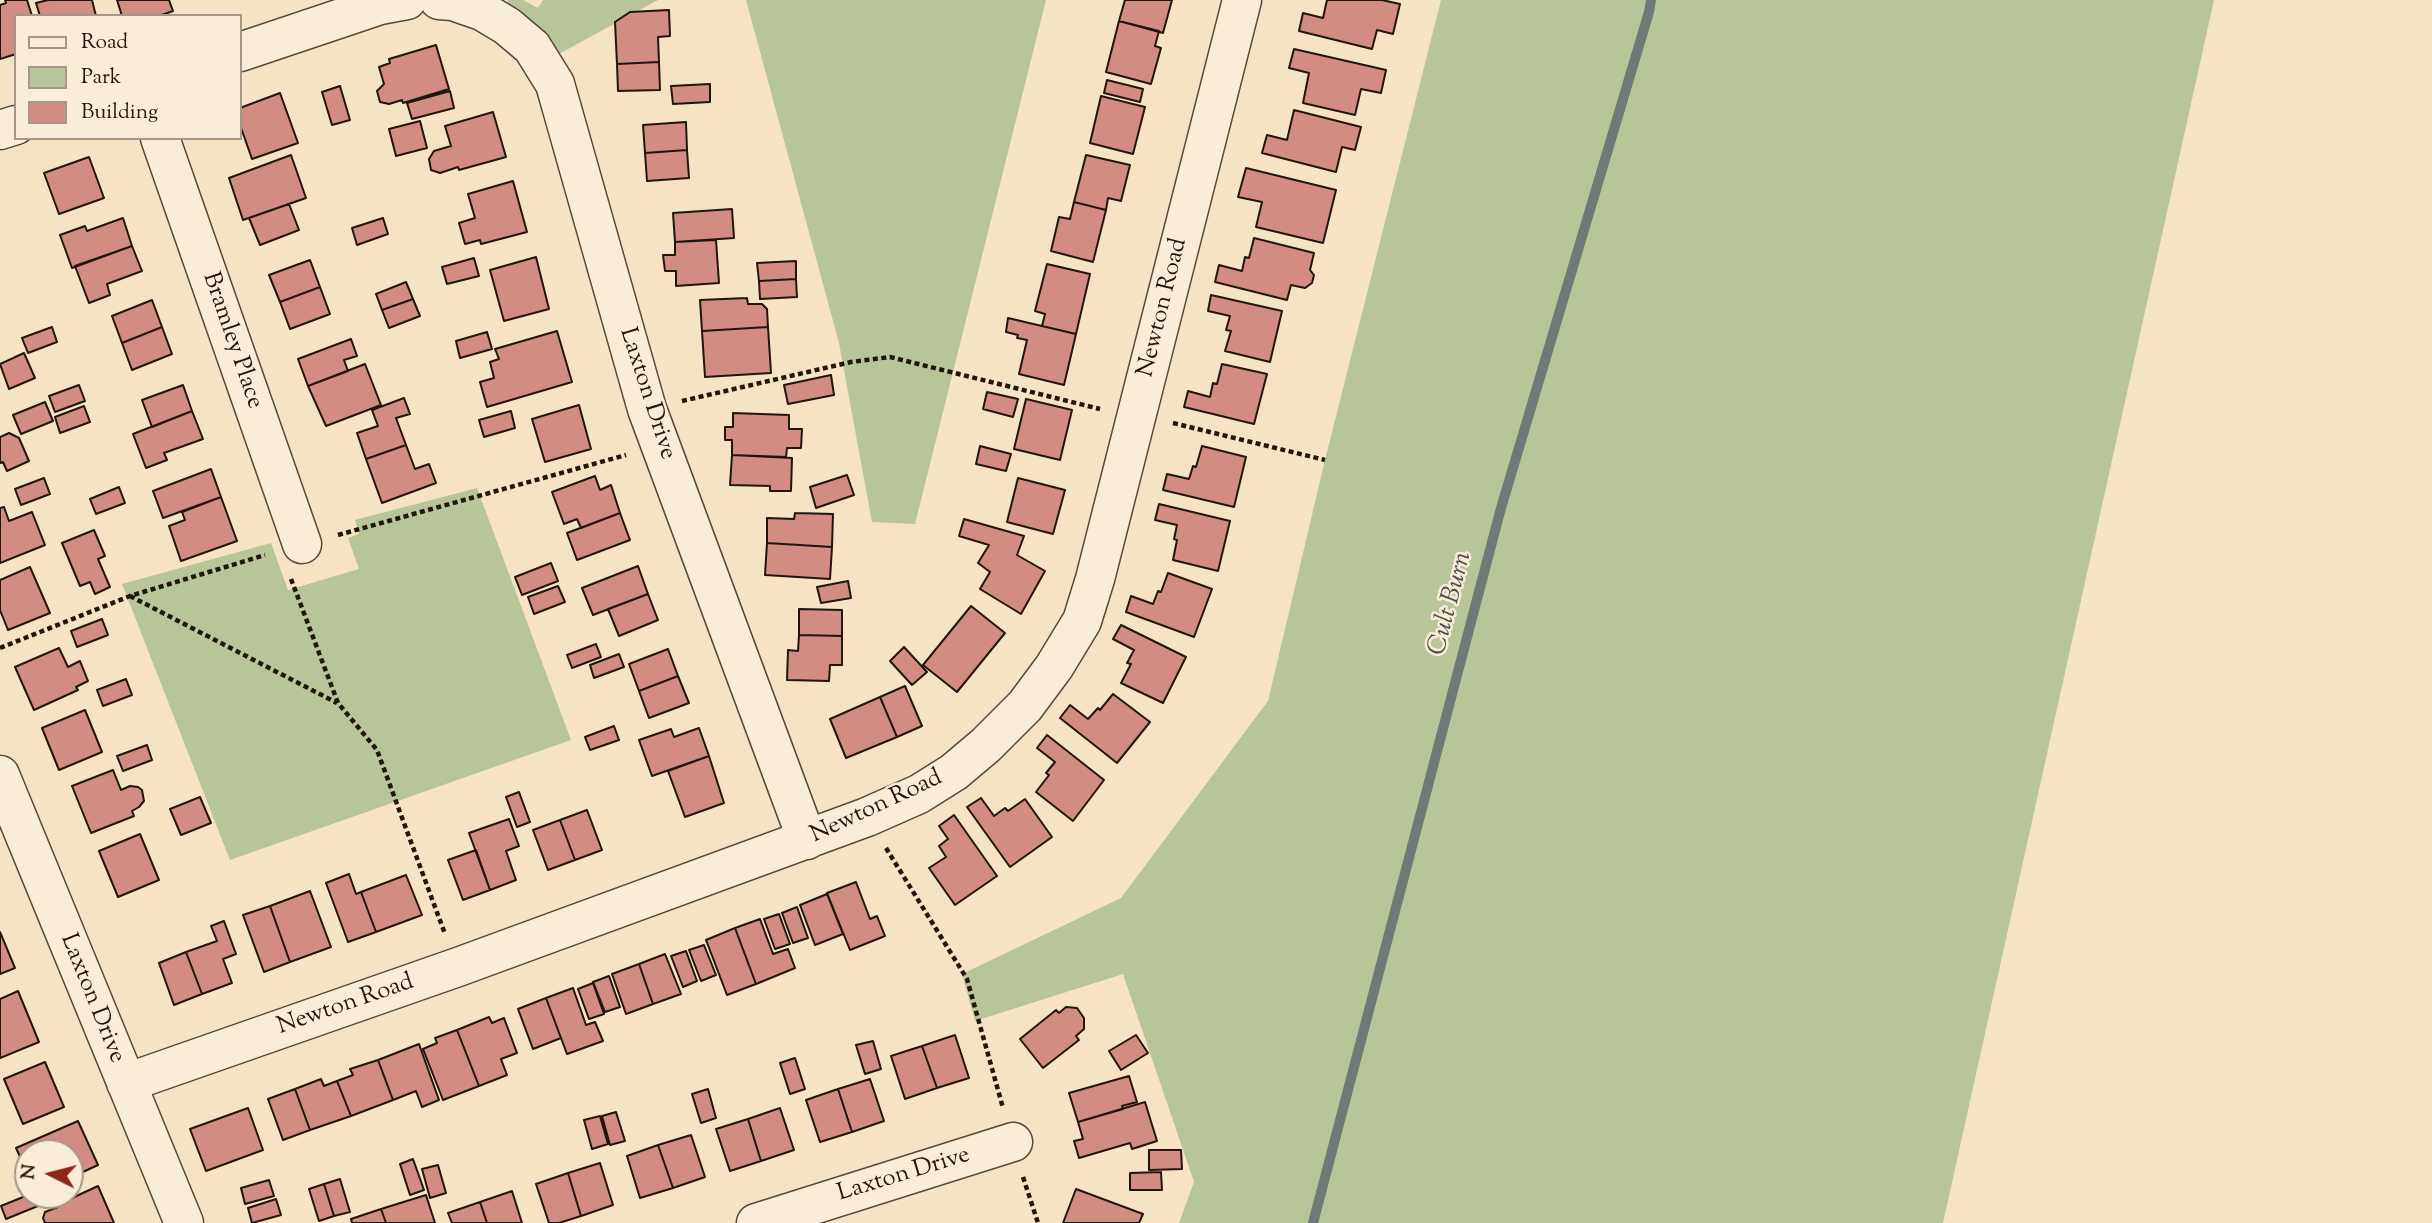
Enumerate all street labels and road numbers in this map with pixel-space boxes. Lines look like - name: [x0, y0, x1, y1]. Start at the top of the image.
- street label: Newton Road: [1133, 236, 1195, 380]
- street label: Bramley Place: [194, 269, 268, 413]
- street label: Laxton Drive: [611, 324, 681, 464]
- street label: Newton Road: [806, 765, 948, 851]
- street label: Laxton Drive: [52, 930, 130, 1068]
- street label: Newton Road: [274, 969, 418, 1043]
- street label: Laxton Drive: [834, 1142, 974, 1210]

